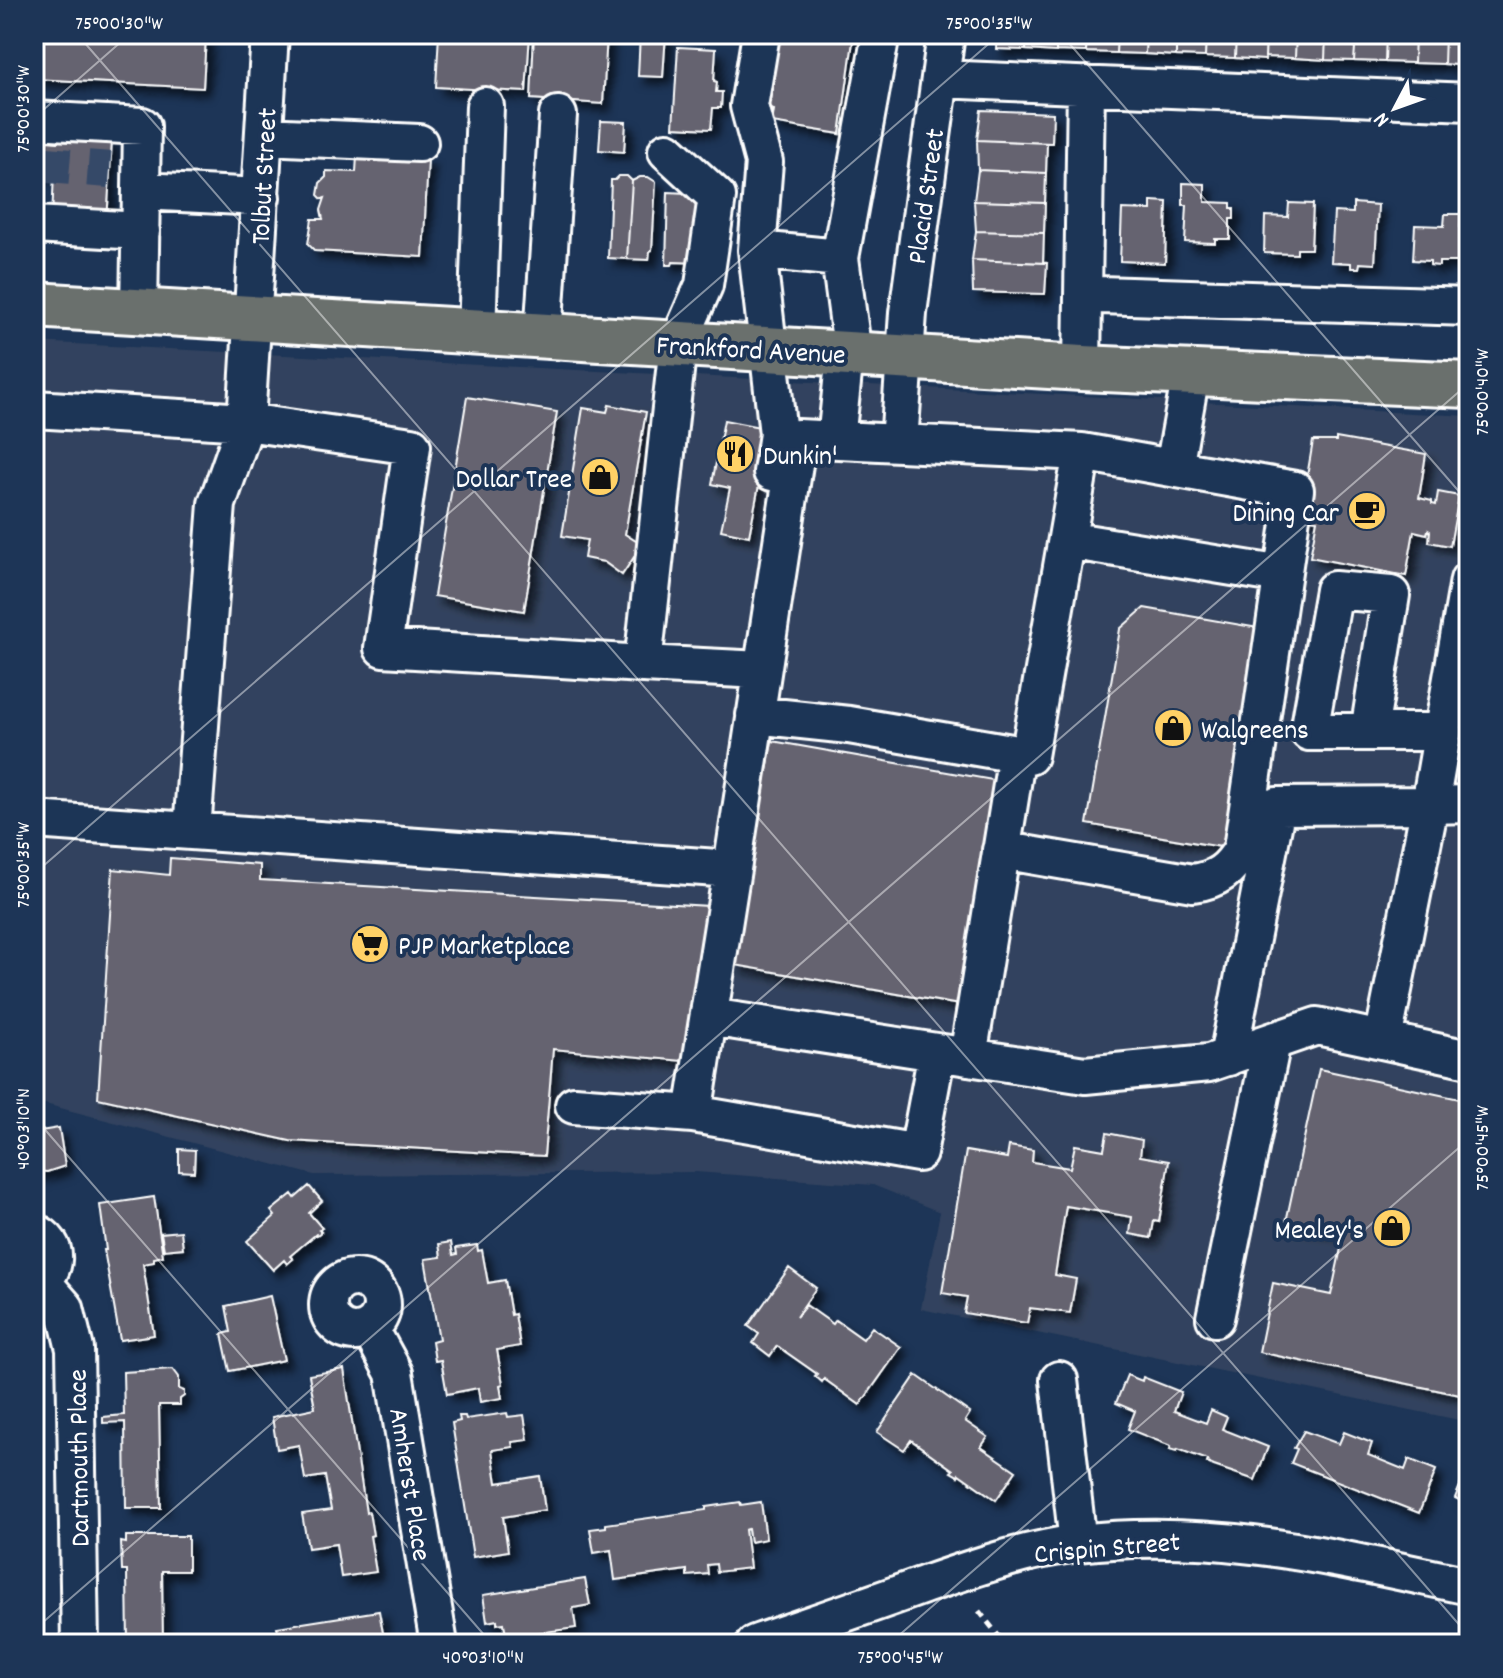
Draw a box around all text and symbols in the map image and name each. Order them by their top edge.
text: 75°00'30"W [75,11,163,39]
text: 75°00'35"W [946,11,1032,39]
text: 75°00'30"W [11,65,39,153]
north arrow [1355,68,1435,148]
text: N [1367,104,1398,133]
street label: Tolbut Street [243,107,291,246]
street label: Placid Street [900,126,958,267]
street label: Frankford Avenue [655,328,846,378]
text: 75°00'40"W [1470,348,1498,435]
restaurant icon: Dunkin' [714,433,756,475]
place label: Dunkin' [763,439,838,479]
shop icon: Dollar Tree [579,456,621,498]
place label: Dollar Tree [456,462,572,502]
cafe icon: Dining Car [1346,490,1388,532]
place label: Dining Car [1232,496,1340,536]
shop icon: Walgreens [1152,707,1194,749]
place label: Walgreens [1201,713,1309,753]
text: 75°00'35"W [11,822,39,908]
supermarket icon: PJP Marketplace [349,923,391,965]
place label: PJP Marketplace [398,929,570,969]
text: 40°03'10"N [11,1088,39,1170]
text: 75°00'45"W [1470,1105,1498,1191]
shop icon: Mealey's [1371,1207,1413,1249]
place label: Mealey's [1275,1213,1364,1253]
street label: Dartmouth Place [60,1369,104,1547]
street label: Amherst Place [375,1405,439,1564]
street label: Crispin Street [1033,1525,1182,1577]
text: 40°03'10"N [442,1645,524,1673]
text: 75°00'45"W [857,1645,943,1673]

